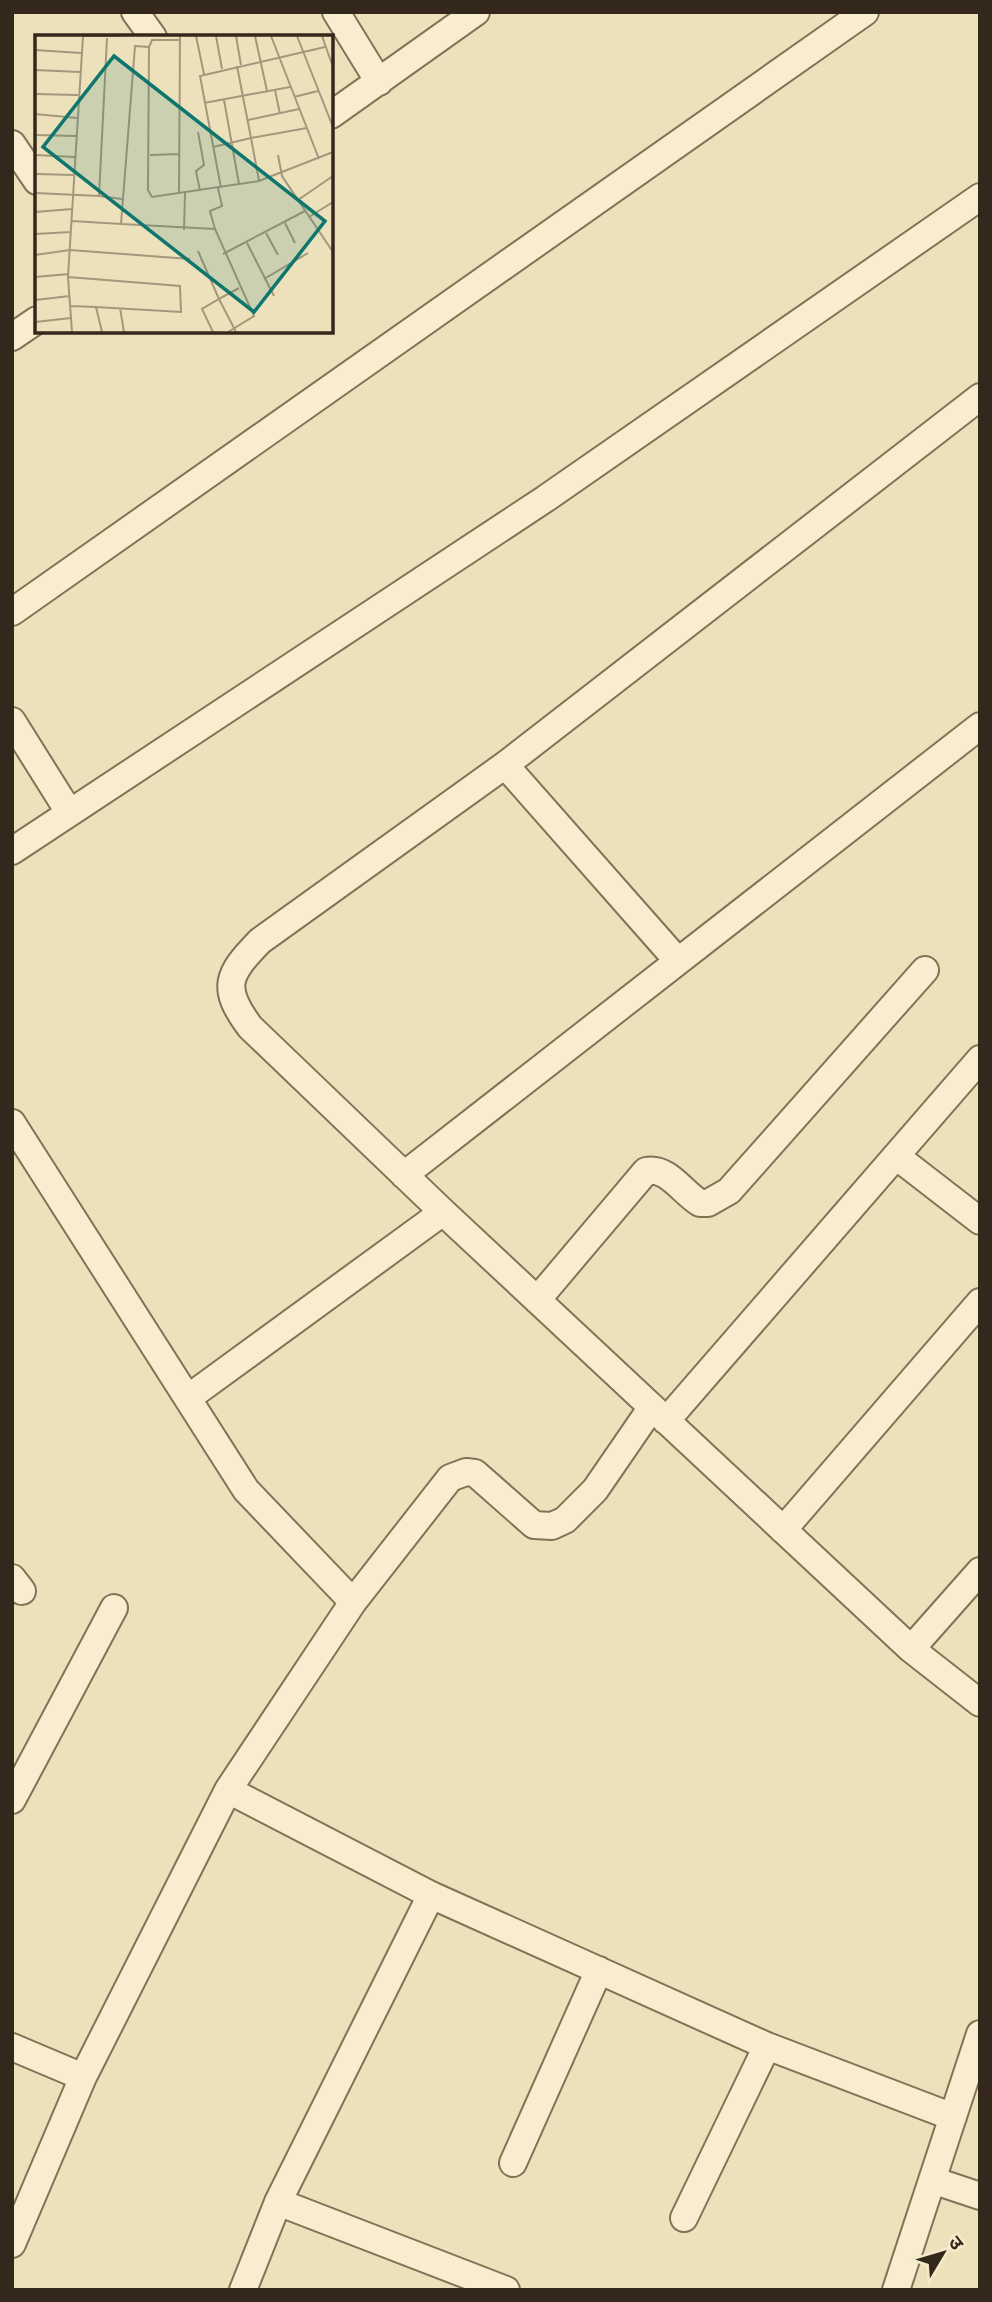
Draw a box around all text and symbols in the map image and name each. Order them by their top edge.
inset map [35,35,332,332]
north arrow [908,2218,978,2288]
text: उ [944,2231,969,2255]

